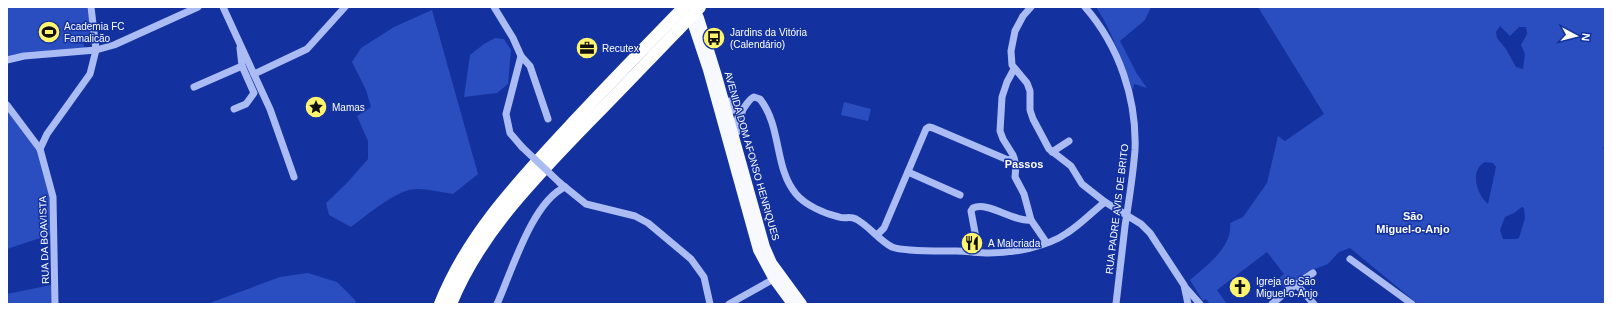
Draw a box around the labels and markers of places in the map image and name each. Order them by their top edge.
sports icon: Academia FC Famalicão [36,19,62,45]
place label: Academia FC Famalicão [64,21,125,44]
bus stop icon: Jardins da Vitória (Calendário) [701,25,727,51]
place label: Jardins da Vitória (Calendário) [730,27,808,50]
office icon: Recutex [574,35,600,61]
place label: Recutex [602,43,639,54]
place icon: Mamas [303,94,329,120]
place label: Mamas [332,102,365,113]
restaurant icon: A Malcriada [959,230,985,256]
place label: A Malcriada [988,238,1041,249]
church icon: Igreja de São Miguel-o-Anjo [1227,274,1253,300]
place label: Igreja de São Miguel-o-Anjo [1256,276,1318,299]

